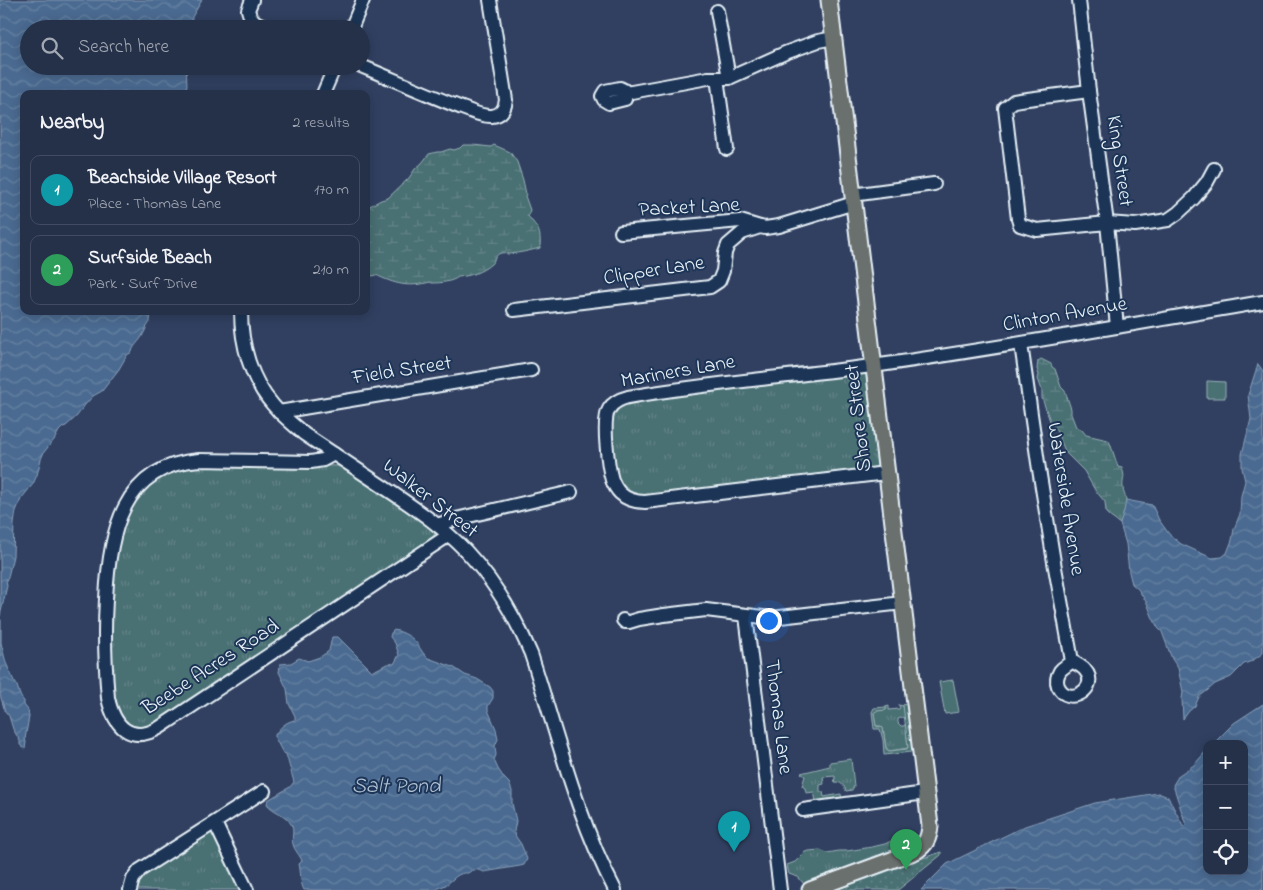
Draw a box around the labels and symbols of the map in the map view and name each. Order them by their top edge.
street label: King Street [1096,113,1140,209]
street label: Packet Lane [638,190,741,226]
street label: Clipper Lane [601,248,707,294]
street label: Clinton Avenue [1001,289,1130,341]
street label: Mariners Lane [619,347,738,397]
street label: Field Street [349,348,454,394]
street label: Shore Street [838,362,880,474]
street label: Waterside Avenue [1038,420,1092,578]
street label: Walker Street [376,452,484,546]
your location [756,608,782,634]
street label: Beebe Acres Road [136,612,286,724]
street label: Thomas Lane [756,658,800,777]
water label: Salt Pond [352,771,442,803]
pin: 1 [718,811,750,852]
pin: 2 [890,829,922,870]

